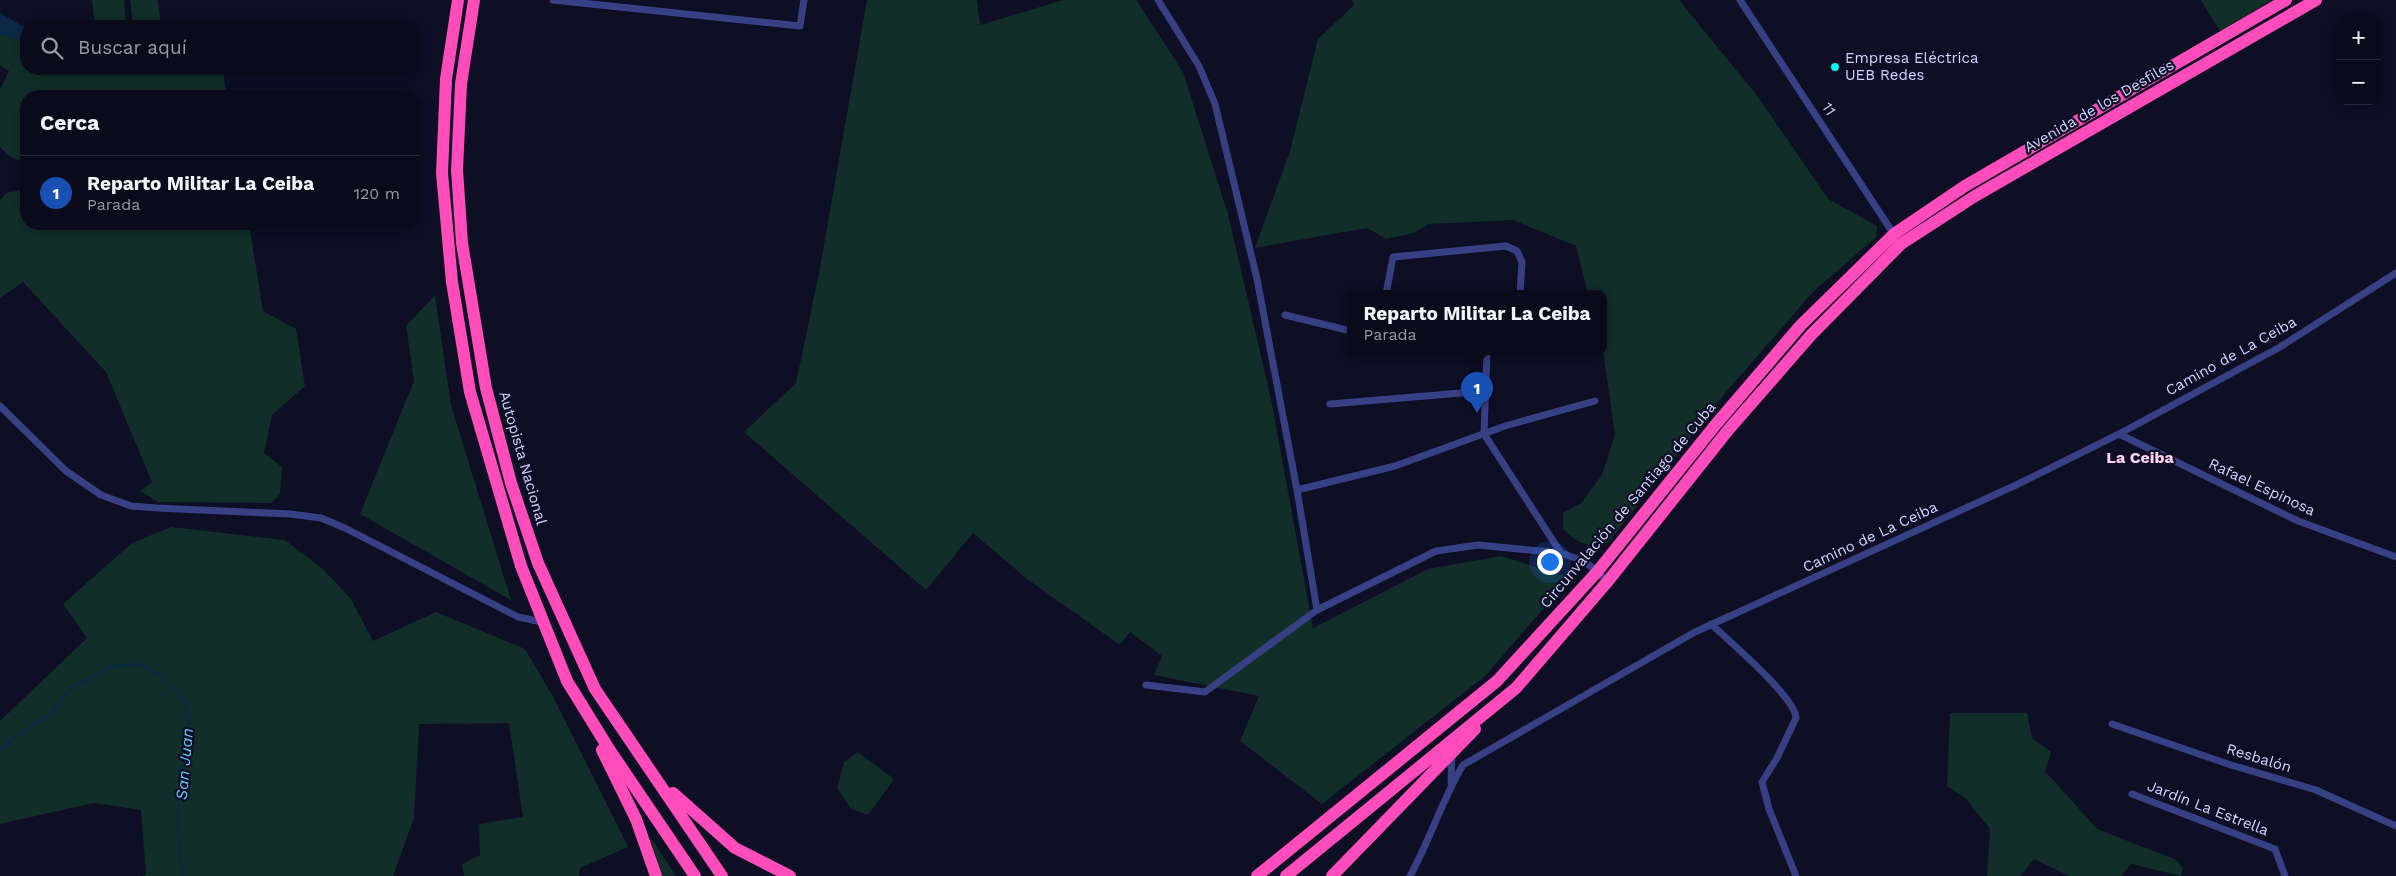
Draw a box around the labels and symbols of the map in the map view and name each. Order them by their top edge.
place label: Empresa Eléctrica UEB Redes [1845,49,1979,84]
street label: Avenida de los Desfiles [2021,56,2177,156]
marker: Empresa Eléctrica UEB Redes [1829,61,1841,73]
street label: 11 [1818,99,1840,119]
street label: Camino de La Ceiba [2162,312,2300,399]
pin: 1 [1461,372,1493,413]
street label: Autopista Nacional [495,389,551,527]
street label: Circunvalación de Santiago de Cuba [1536,398,1720,612]
district label: La Ceiba [2106,448,2174,467]
street label: Rafael Espinosa [2206,454,2319,520]
street label: Camino de La Ceiba [1800,498,1941,576]
your location [1537,549,1563,575]
water label: San Juan [172,727,197,801]
street label: Resbalón [2224,740,2294,776]
street label: Jardín La Estrella [2145,777,2272,840]

